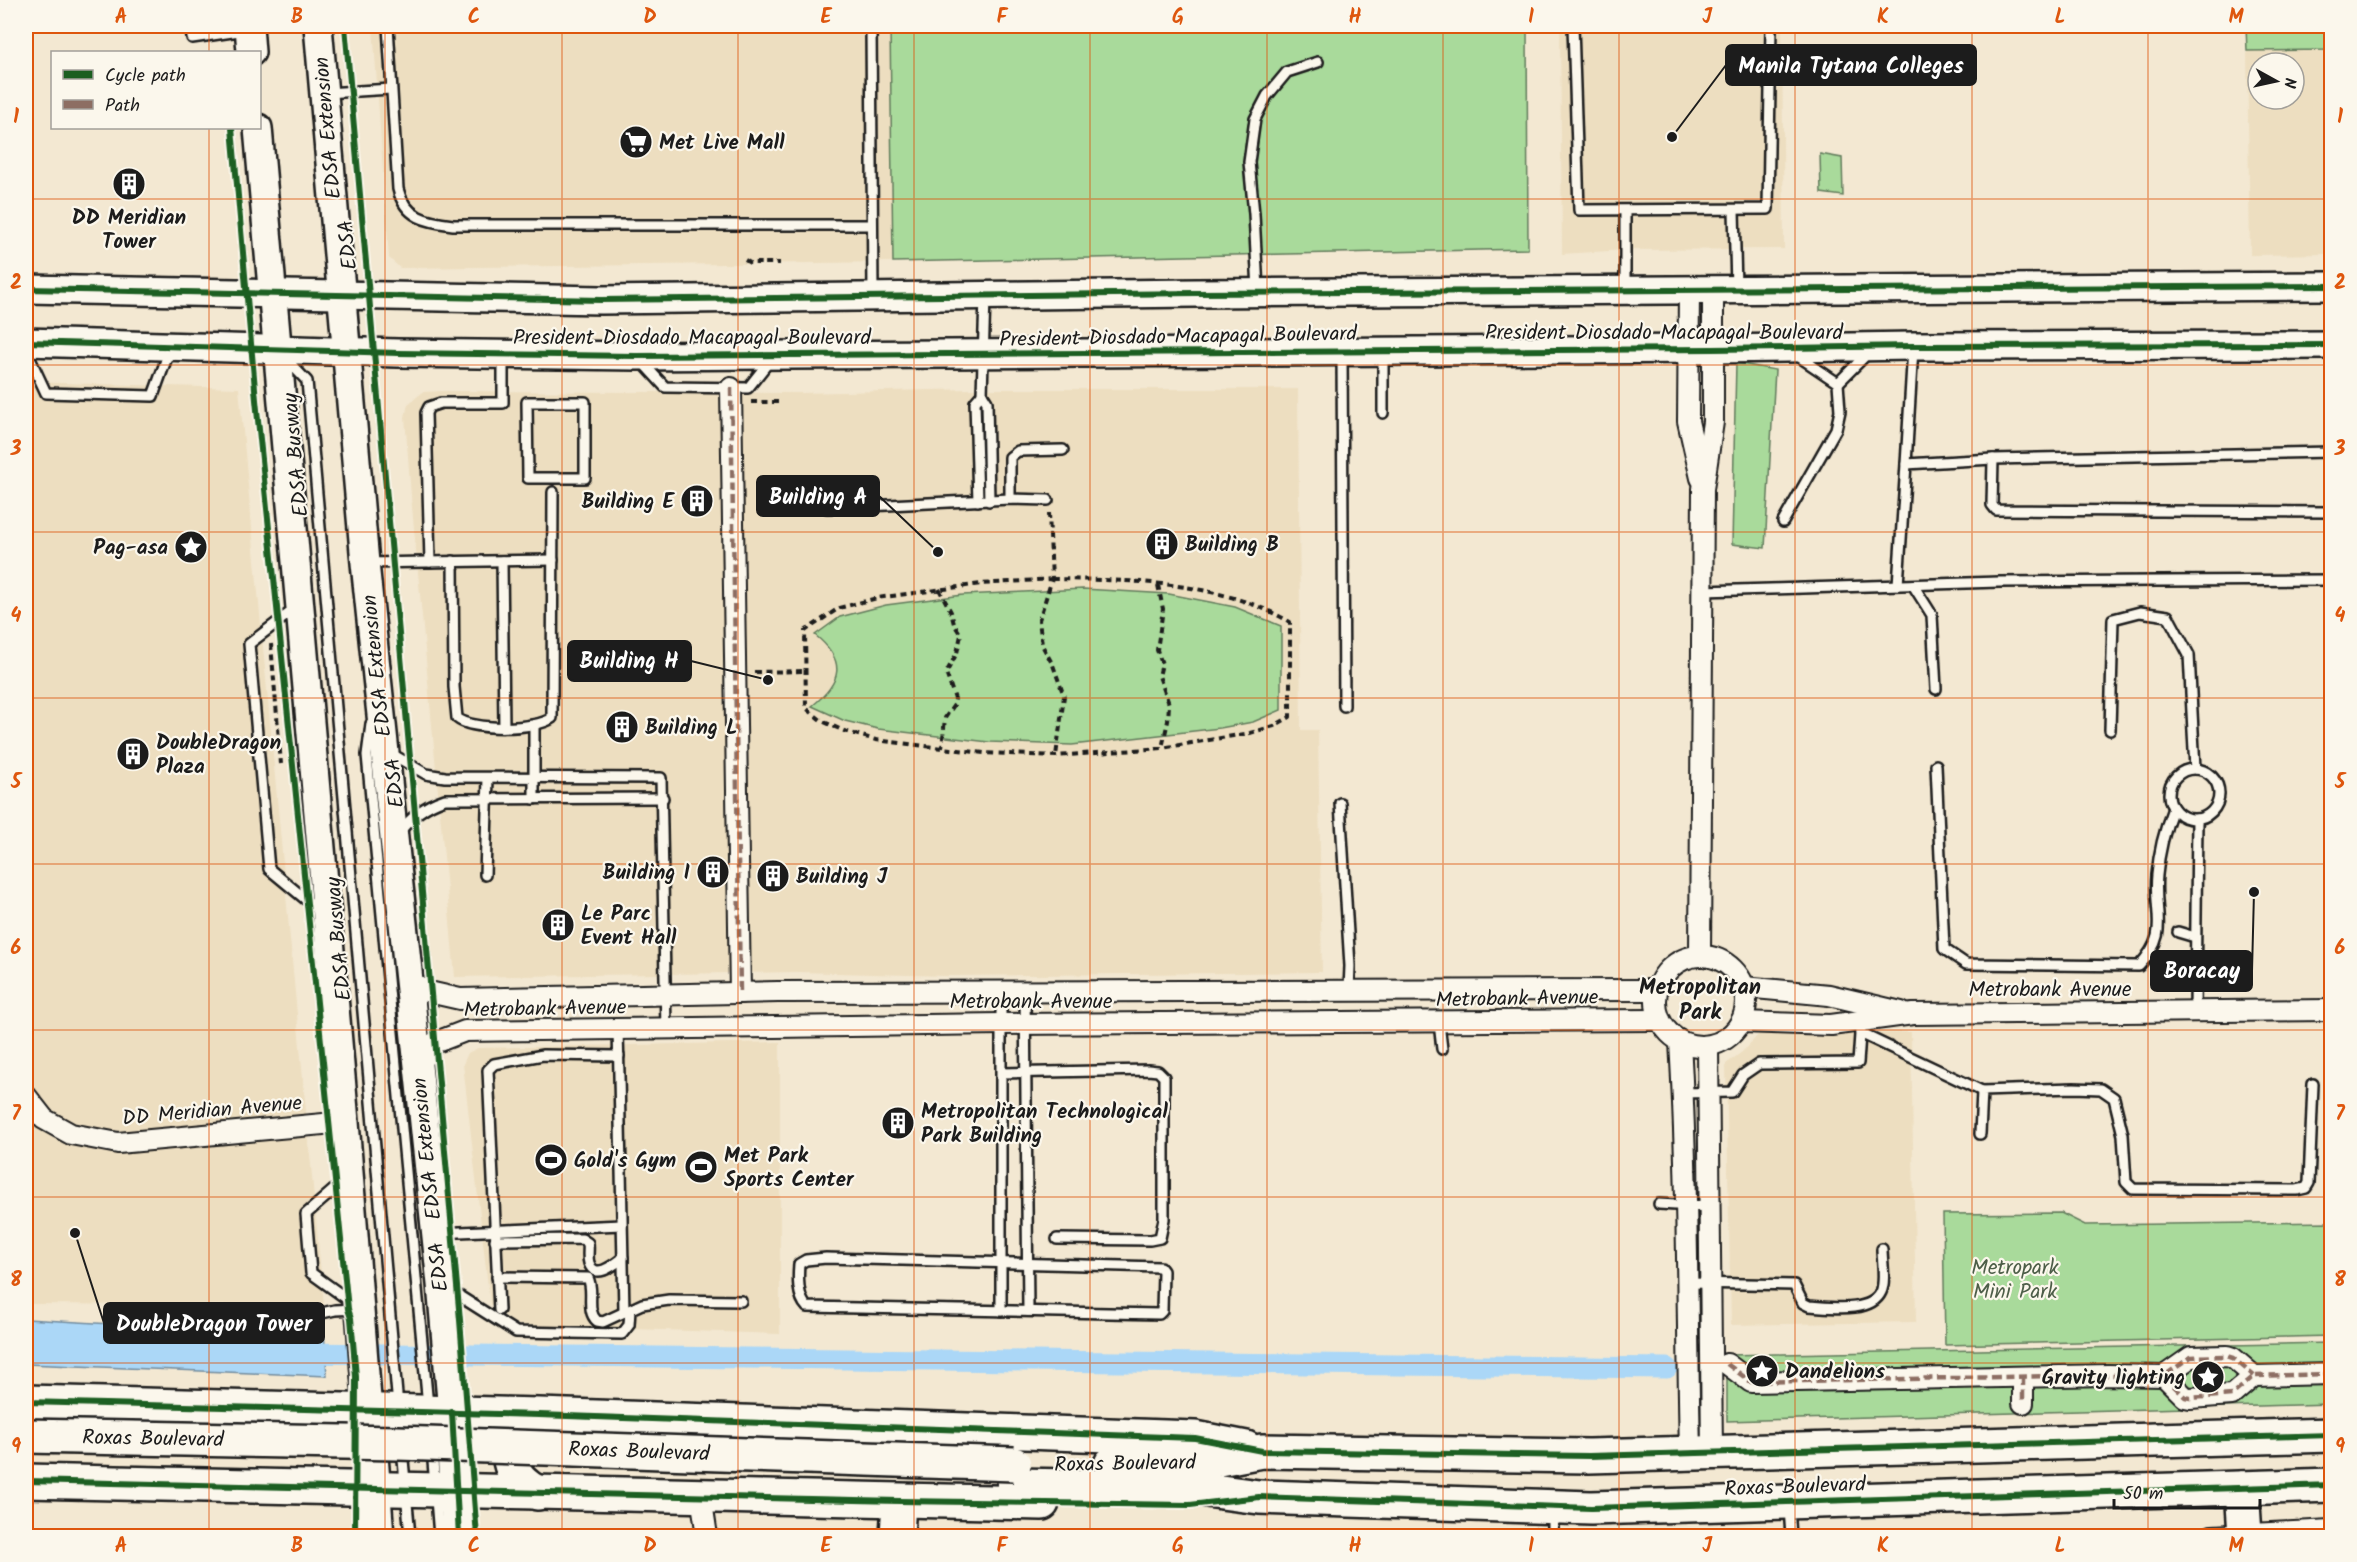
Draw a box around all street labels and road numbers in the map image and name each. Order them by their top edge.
street label: EDSA Extension [306,55,351,200]
street label: EDSA [330,219,367,271]
street label: President Diosdado Macapagal Boulevard [1485,317,1843,350]
street label: President Diosdado Macapagal Boulevard [999,318,1358,357]
street label: President Diosdado Macapagal Boulevard [513,322,871,355]
street label: EDSA Busway [275,391,318,518]
street label: EDSA Extension [354,593,401,739]
street label: EDSA [377,757,414,809]
street label: EDSA Busway [318,875,361,1002]
street label: Metrobank Avenue [1969,974,2132,1007]
street label: Metrobank Avenue [1435,982,1599,1017]
street label: Metrobank Avenue [950,986,1113,1019]
street label: Metrobank Avenue [463,992,627,1027]
street label: EDSA Extension [404,1076,451,1222]
street label: DD Meridian Avenue [121,1087,304,1136]
street label: EDSA [420,1240,459,1293]
street label: Roxas Boulevard [82,1422,225,1457]
street label: Roxas Boulevard [568,1434,711,1471]
street label: Roxas Boulevard [1054,1447,1197,1482]
street label: Roxas Boulevard [1724,1469,1867,1506]

